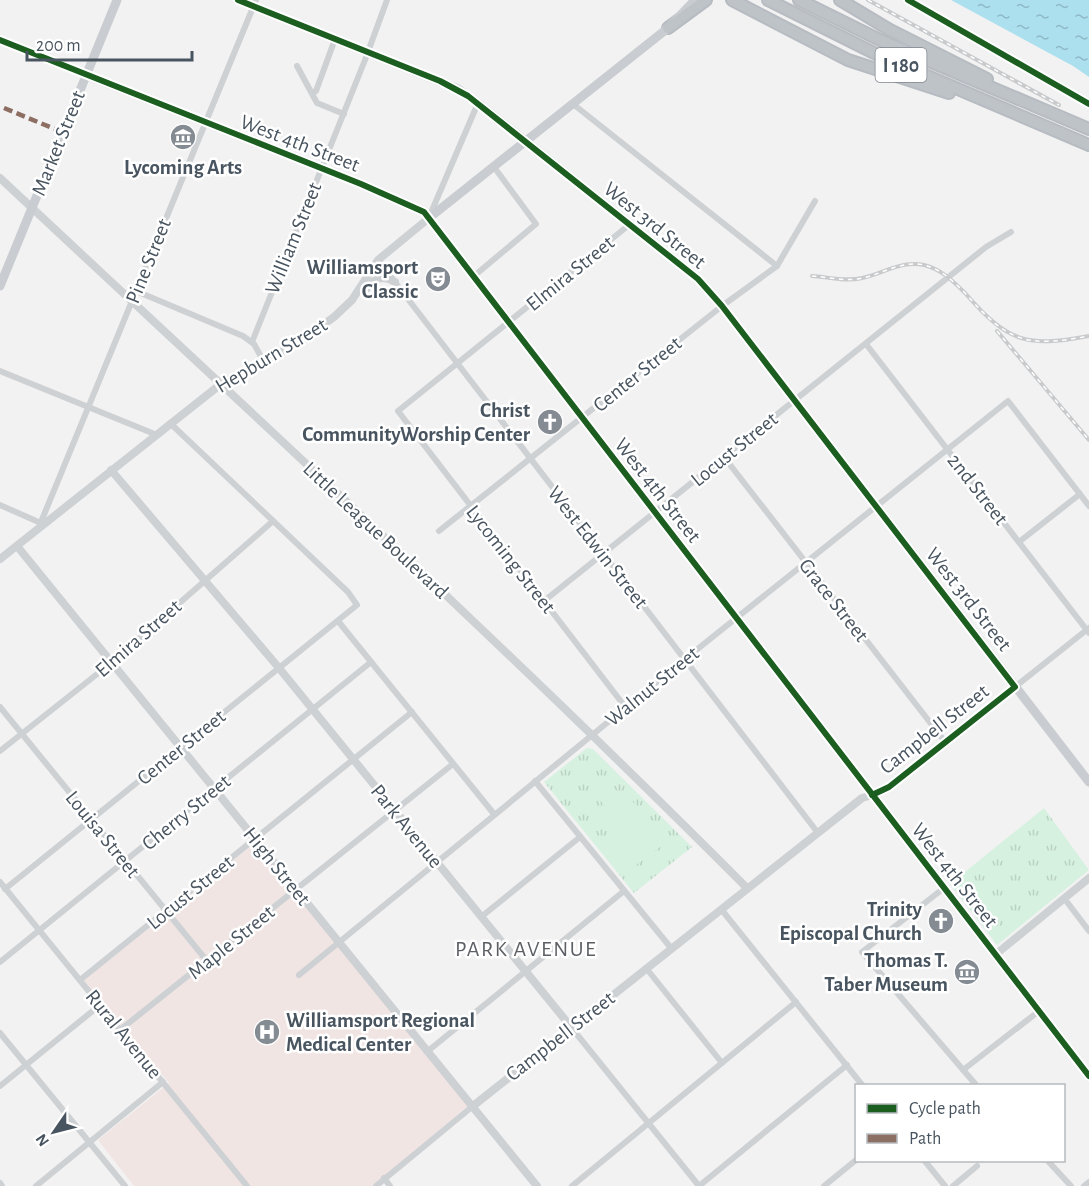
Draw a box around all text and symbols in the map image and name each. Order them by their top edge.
scale bar [27,24,192,62]
text: 200 m [36,37,81,55]
road number: I 180 [876,48,926,82]
street label: Market Street [28,87,89,199]
street label: West 4th Street [237,111,363,176]
museum icon: Lycoming Arts [168,122,198,152]
place label: Lycoming Arts [124,157,242,178]
street label: West 3rd Street [600,178,710,273]
street label: William Street [262,179,326,297]
street label: Pine Street [122,216,175,307]
street label: Elmira Street [522,232,618,315]
place label: Williamsport Classic [306,257,418,302]
theatre icon: Williamsport Classic [423,264,453,294]
street label: Hepburn Street [212,314,331,397]
street label: Center Street [589,332,686,416]
place label: Christ CommunityWorship Center [302,400,531,445]
church icon: Christ CommunityWorship Center [535,407,565,437]
street label: Locust Street [687,408,782,491]
street label: West 4th Street [611,434,705,547]
street label: 2nd Street [943,450,1012,529]
street label: Little League Boulevard [299,458,452,603]
street label: West Edwin Street [544,482,652,613]
street label: Lycoming Street [462,501,559,618]
street label: West 3rd Street [922,544,1015,655]
street label: Grace Street [795,555,873,646]
street label: Elmira Street [91,595,186,681]
street label: Walnut Street [602,642,703,730]
street label: Campbell Street [876,680,993,778]
street label: Center Street [133,705,230,789]
street label: Cherry Street [138,770,235,854]
street label: Park Avenue [367,780,447,872]
street label: Louisa Street [61,787,144,882]
street label: West 4th Street [908,819,1002,932]
street label: High Street [239,823,314,909]
street label: Locust Street [143,851,238,934]
place label: Trinity Episcopal Church [779,899,923,944]
street label: Maple Street [184,901,279,983]
church icon: Trinity Episcopal Church [926,906,956,936]
district label: PARK AVENUE [455,938,597,960]
place label: Thomas T. Taber Museum [824,950,948,995]
museum icon: Thomas T. Taber Museum [952,957,982,987]
street label: Rural Avenue [82,986,166,1083]
street label: Campbell Street [502,987,619,1085]
place label: Williamsport Regional Medical Center [286,1010,475,1055]
hospital icon: Williamsport Regional Medical Center [252,1017,282,1047]
legend [855,1084,1065,1162]
text: Cycle path [909,1100,981,1118]
north arrow [24,1102,84,1162]
text: Path [909,1130,941,1148]
text: N [33,1131,52,1149]

